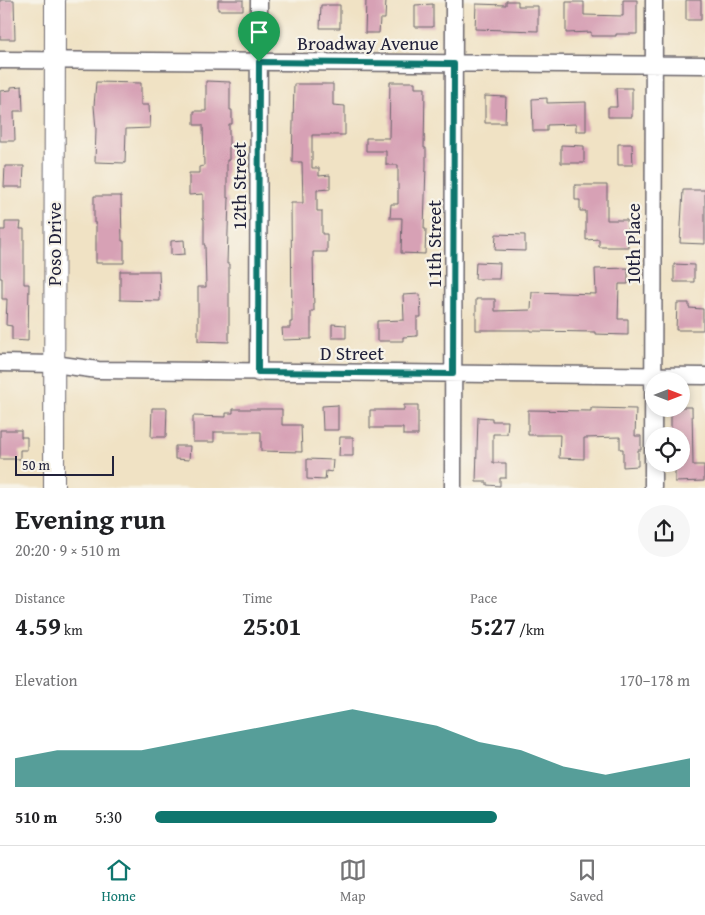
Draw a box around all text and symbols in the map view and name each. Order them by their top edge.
pin [238,11,280,62]
icon: arrive [245,18,273,46]
street label: Broadway Avenue [297,29,439,57]
street label: 12th Street [225,142,253,230]
street label: 11th Street [420,200,448,288]
street label: Poso Drive [40,202,68,286]
street label: 10th Place [619,203,647,285]
street label: D Street [320,339,384,367]
north arrow [645,372,690,418]
map controls [645,372,690,472]
button: locate [645,427,690,472]
scale bar [15,452,114,476]
text: 50 m [22,455,50,475]
text: Evening run [15,498,166,539]
button: share [638,505,690,557]
text: 20:20 · 9 × 510 m [15,538,120,562]
text: Distance [15,588,65,608]
text: Time [243,588,272,608]
text: Pace [470,588,497,608]
text: 4.59 [15,608,61,644]
text: 25:01 [243,608,302,644]
text: 5:27 [470,608,516,644]
text: km [61,620,83,640]
text: /km [516,620,545,640]
text: Elevation [15,668,78,692]
text: 170–178 m [620,668,690,692]
text: 510 m [15,805,57,829]
text: 5:30 [95,805,122,829]
tab: Home [101,856,136,906]
tab: Map [339,856,367,906]
tab: Saved [570,856,604,906]

